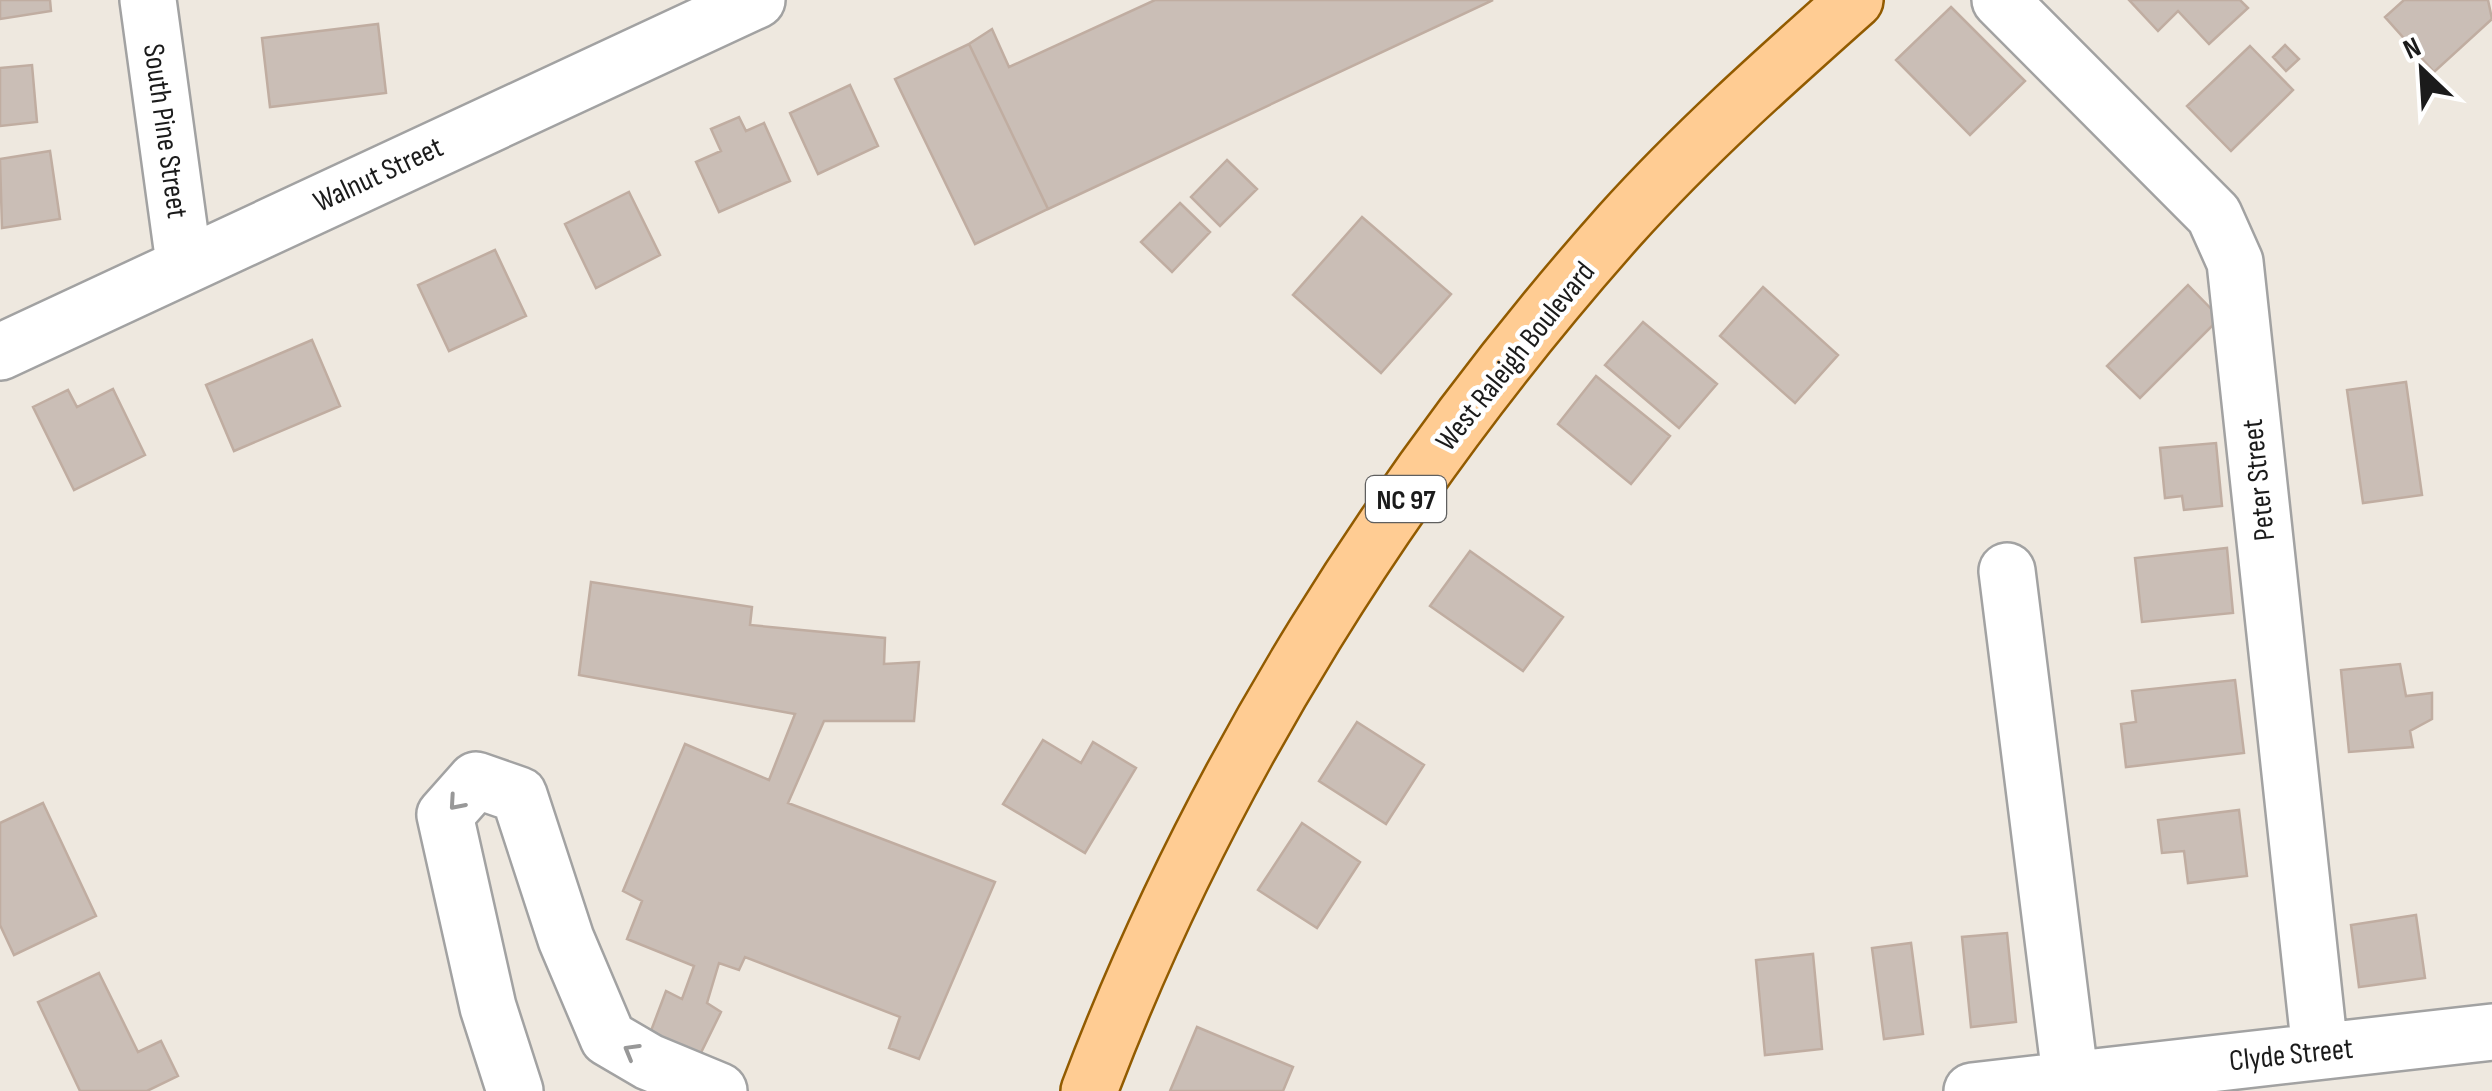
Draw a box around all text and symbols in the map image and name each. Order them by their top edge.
north arrow [2372,20,2472,120]
text: N [2398,31,2426,67]
street label: South Pine Street [135,42,195,221]
street label: Walnut Street [308,129,449,220]
street label: West Raleigh Boulevard [1429,255,1603,458]
street label: Peter Street [2235,417,2283,543]
road number: NC 97 [1366,476,1446,522]
one-way arrow [450,791,468,810]
street label: Clyde Street [2228,1031,2355,1079]
one-way arrow [623,1044,641,1063]

